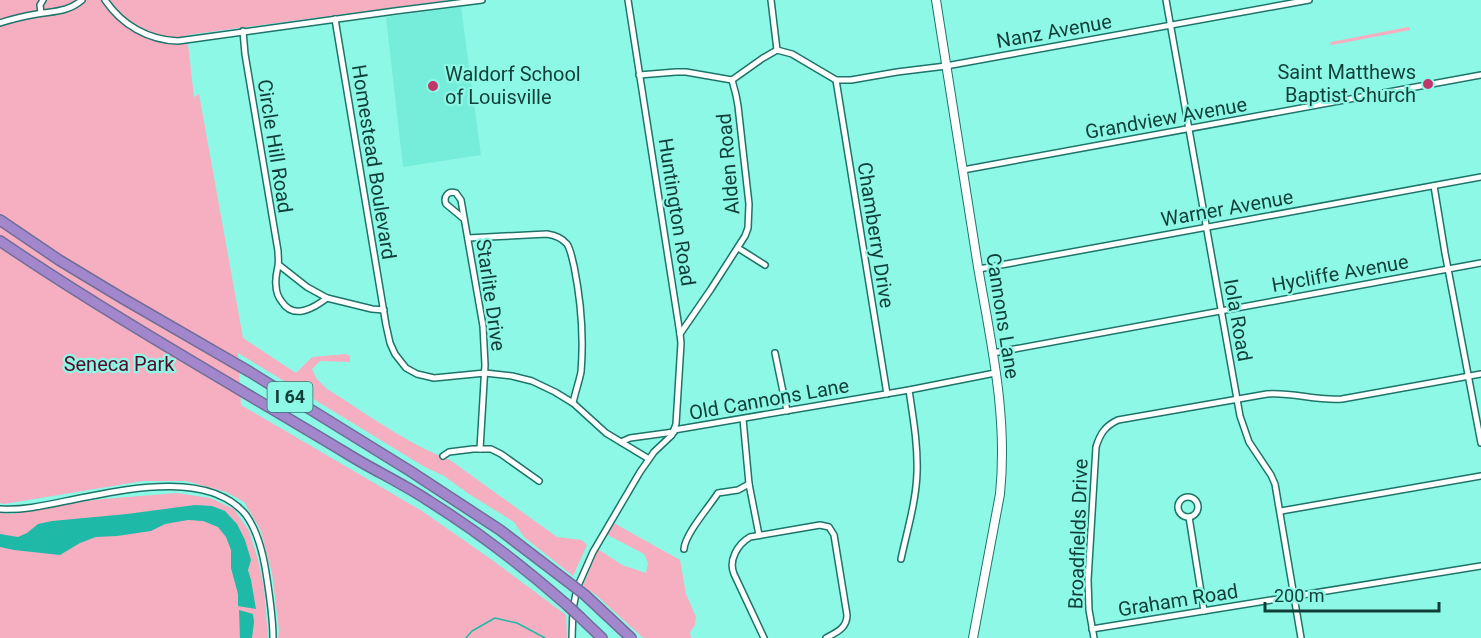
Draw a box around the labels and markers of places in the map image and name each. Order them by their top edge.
place label: Saint Matthews Baptist Church [1277,60,1416,107]
place label: Waldorf School of Louisville [445,62,581,109]
marker: Saint Matthews Baptist Church [1421,77,1435,91]
marker: Waldorf School of Louisville [426,79,440,93]

